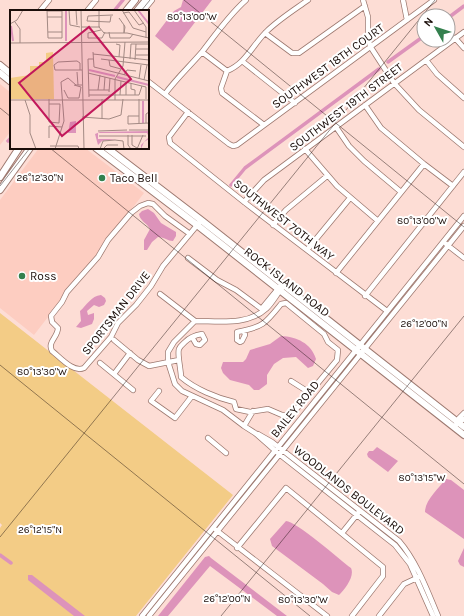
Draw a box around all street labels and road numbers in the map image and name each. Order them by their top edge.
street label: SOUTHWEST 18TH COURT [269,21,387,111]
street label: SOUTHWEST 19TH STREET [287,60,405,154]
street label: SOUTHWEST 70TH WAY [231,176,337,264]
street label: ROCK ISLAND ROAD [241,244,333,320]
street label: SPORTSMAN DRIVE [79,268,153,358]
street label: BAILEY ROAD [268,378,322,440]
street label: WOODLANDS BOULEVARD [291,442,407,538]

